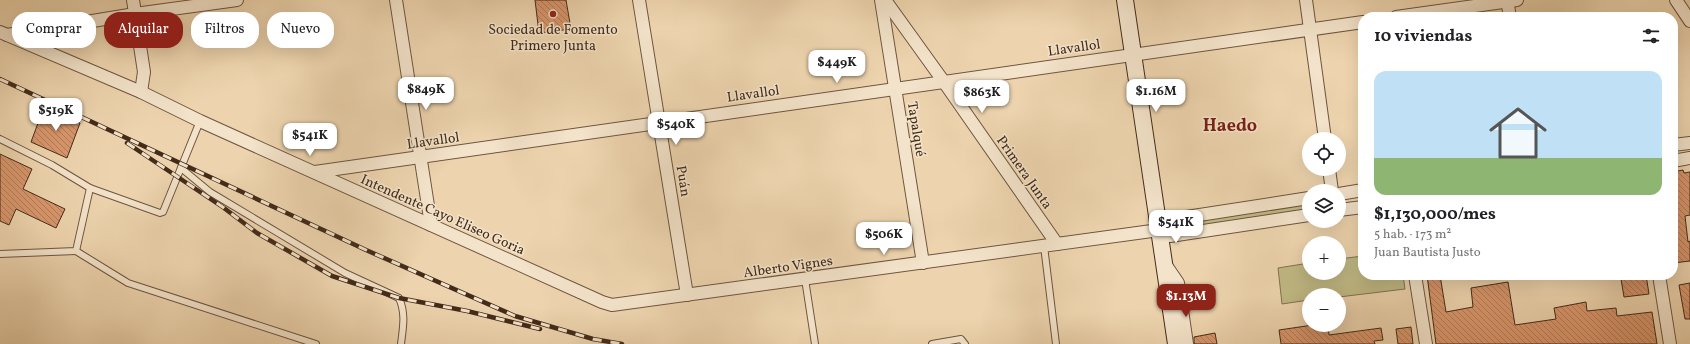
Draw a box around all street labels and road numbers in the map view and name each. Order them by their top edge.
street label: Llavallol [1047,35,1102,62]
street label: Llavallol [726,81,781,108]
street label: Tapalqué [902,100,929,159]
street label: Llavallol [406,128,461,155]
street label: Primera Junta [991,132,1056,213]
street label: Puán [671,164,694,198]
street label: Intendente Cayo Eliseo Goria [357,170,528,260]
street label: Alberto Vignes [742,252,834,283]

